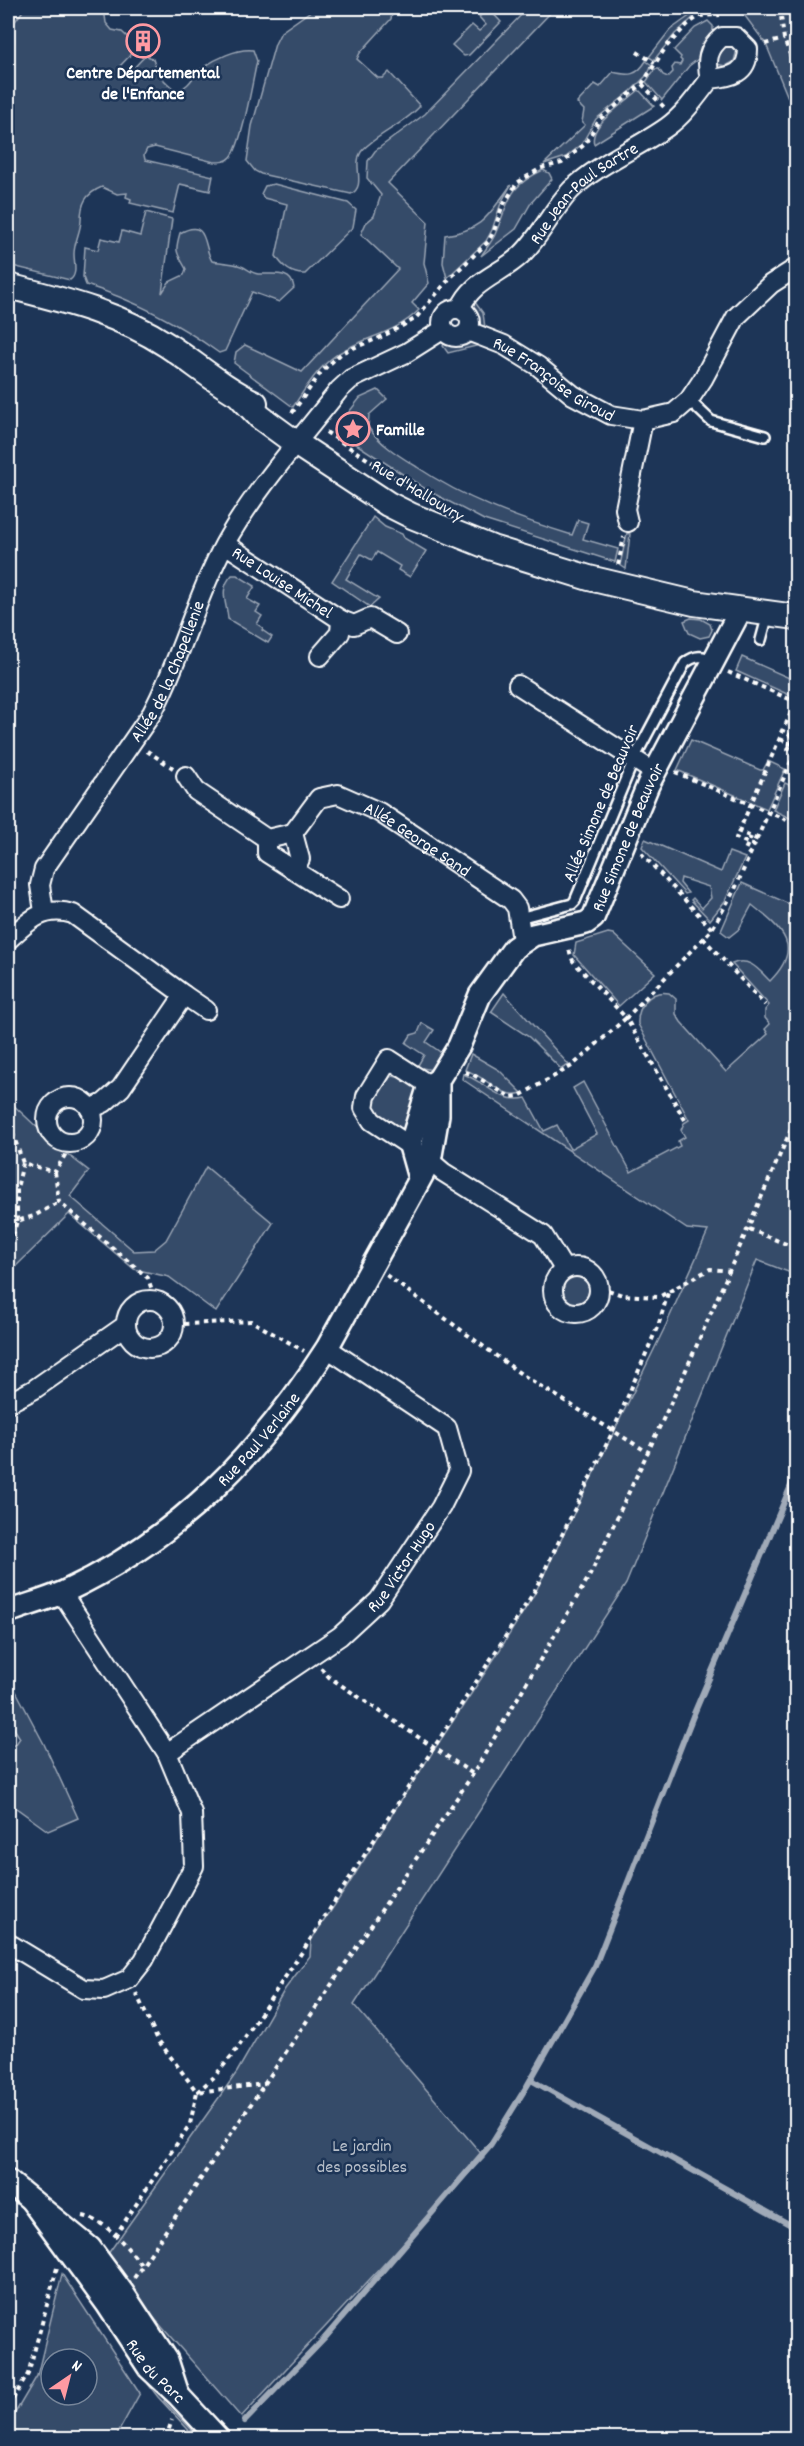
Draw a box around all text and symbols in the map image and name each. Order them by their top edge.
building icon: Centre Départemental de l'Enfance [125,23,161,59]
place label: Centre Départemental de l'Enfance [66,62,220,108]
street label: Rue Jean-Paul Sartre [525,137,644,251]
street label: Rue Françoise Giroud [489,332,618,430]
place icon: Famille [335,411,371,447]
place label: Famille [376,419,425,444]
street label: Rue d'Hallouvry [366,455,468,530]
street label: Rue Louise Michel [226,542,337,627]
street label: Allée de la Chapellenie [125,597,213,748]
street label: Allée Simone de Beauvoir [558,721,647,887]
street label: Rue Simone de Beauvoir [587,759,672,916]
street label: Allée George Sand [359,797,475,885]
street label: Rue Paul Verlaine [213,1388,308,1494]
street label: Rue Victor Hugo [363,1517,443,1620]
park label: Le jardin des possibles [317,2135,407,2181]
street label: Rue du Parc [118,2335,190,2410]
north arrow [39,2347,99,2407]
text: N [66,2355,86,2379]

